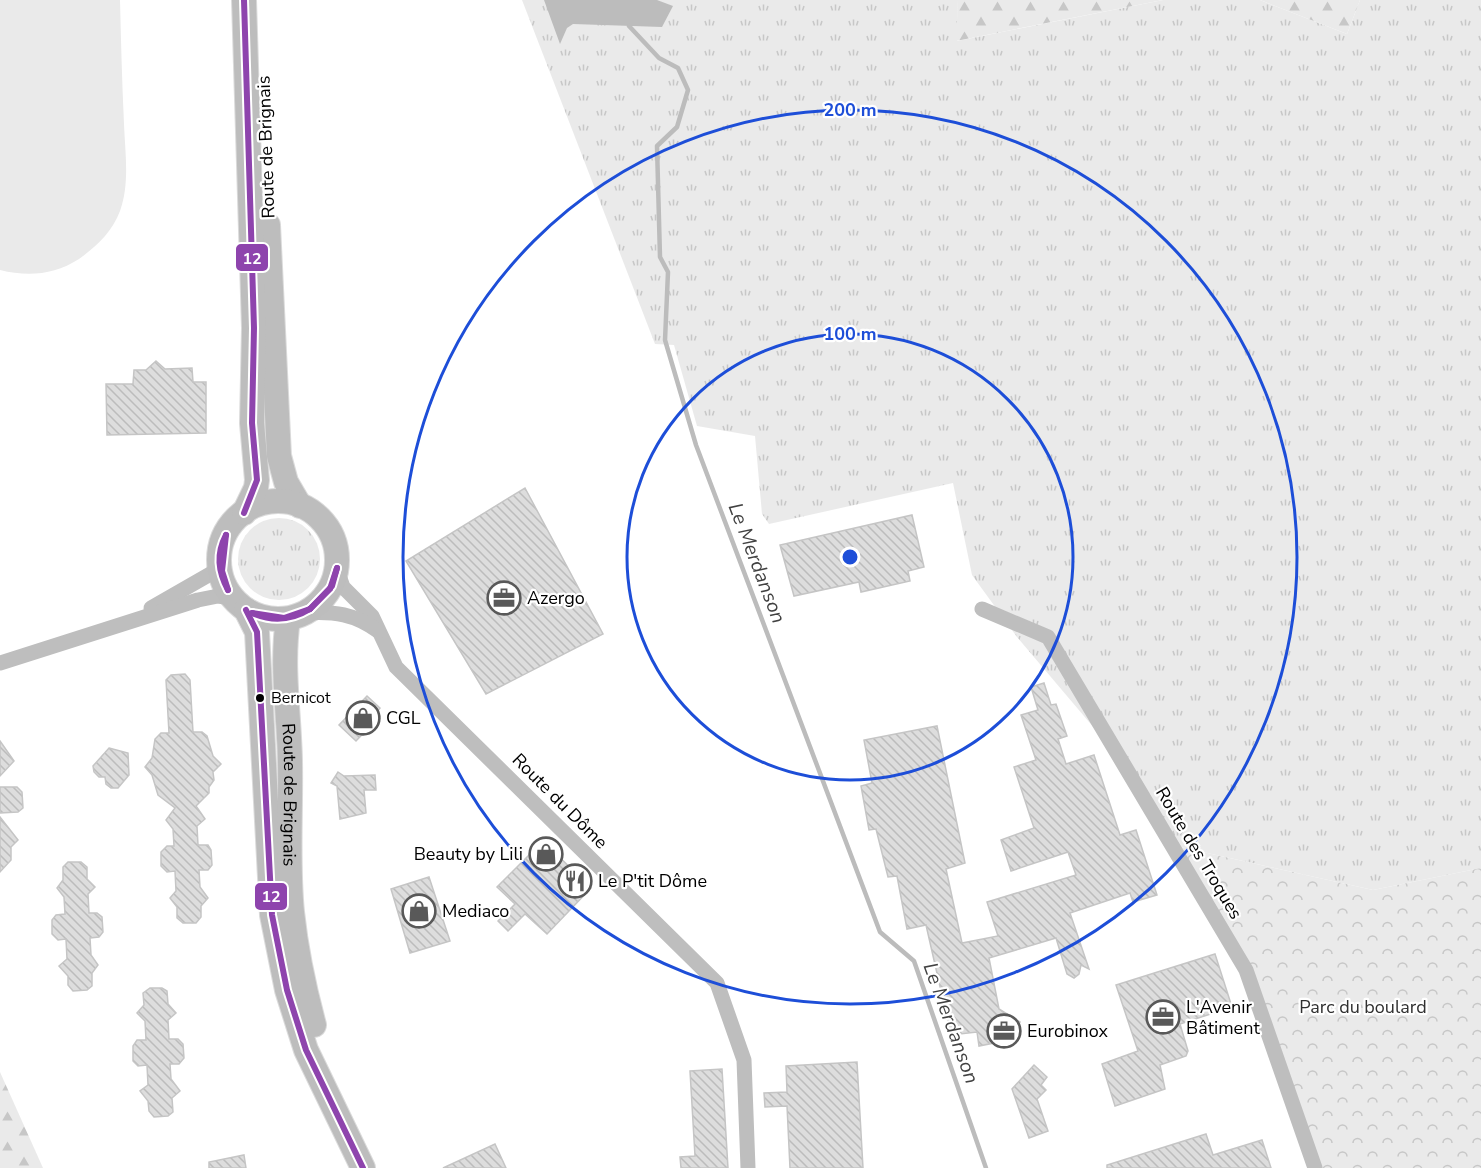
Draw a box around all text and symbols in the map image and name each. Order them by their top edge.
street label: Route de Brignais [252,75,280,219]
text: 200 m [823,98,877,122]
line badge: 12 [235,243,269,272]
text: 12 [242,248,262,270]
text: 100 m [823,322,877,346]
water label: Le Merdanson [722,499,792,627]
centre of rings [840,547,860,567]
office icon: Azergo [486,580,522,616]
place label: Azergo [527,586,585,610]
place label: Bernicot [271,687,331,709]
marker: Bernicot [254,692,266,704]
shop icon: CGL [345,700,381,736]
place label: CGL [386,706,421,730]
street label: Route de Brignais [276,722,302,866]
street label: Route du Dôme [507,748,613,854]
street label: Route des Troques [1150,782,1248,924]
shop icon: Beauty by Lili [528,836,564,872]
place label: Beauty by Lili [414,842,523,866]
restaurant icon: Le P'tit Dôme [557,863,593,899]
place label: Le P'tit Dôme [598,869,707,893]
line badge: 12 [254,882,288,911]
text: 12 [261,886,281,908]
shop icon: Mediaco [401,893,437,929]
place label: Mediaco [442,899,509,923]
water label: Le Merdanson [917,959,985,1087]
place label: L'Avenir Bâtiment [1186,995,1260,1040]
park label: Parc du boulard [1299,995,1427,1019]
office icon: L'Avenir Bâtiment [1145,999,1181,1035]
office icon: Eurobinox [986,1013,1022,1049]
place label: Eurobinox [1027,1019,1109,1043]

